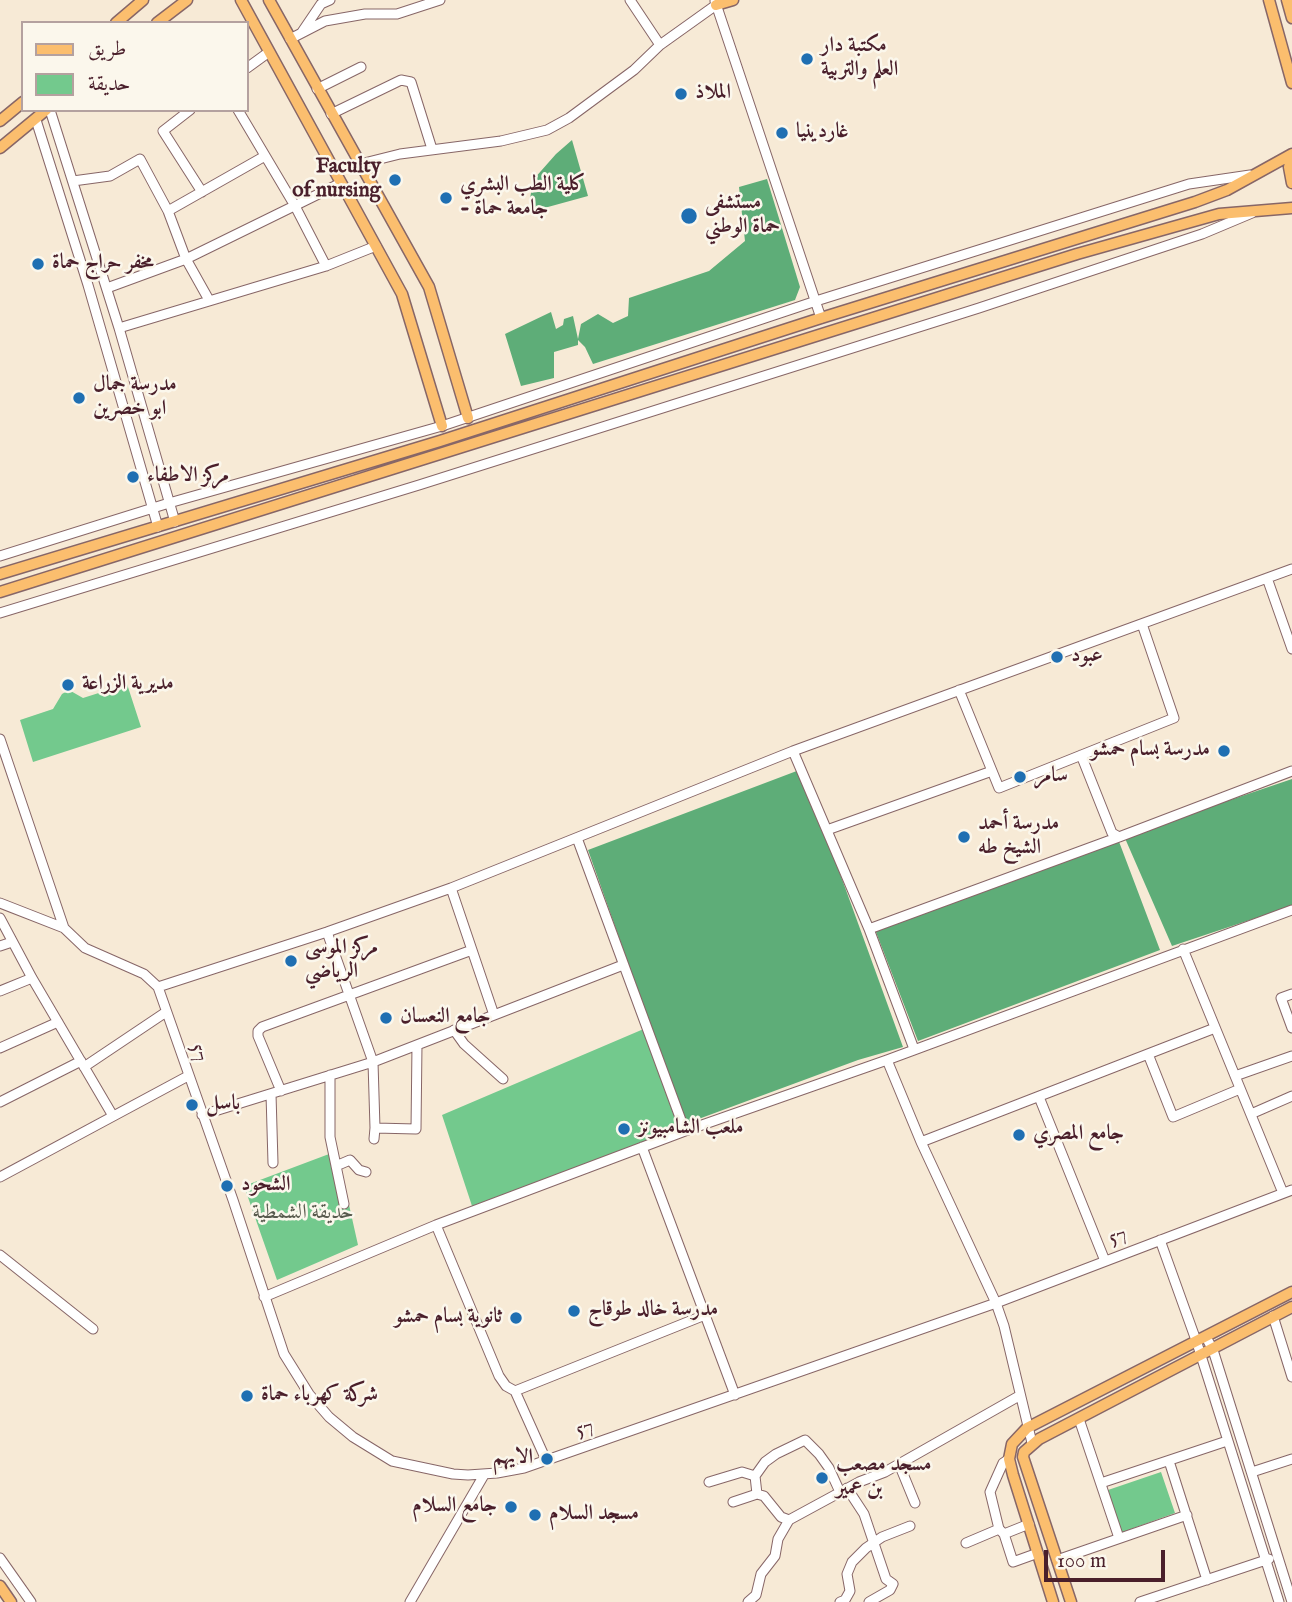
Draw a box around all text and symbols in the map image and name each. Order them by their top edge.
legend [21,21,248,112]
place label: مكتبة دار العلم والتربية [821,34,898,84]
text: طريق [88,36,126,63]
marker: مكتبة دار العلم والتربية [799,51,815,67]
text: حديقة [88,71,131,98]
place label: الملاذ [695,81,731,107]
marker: الملاذ [673,86,689,102]
place label: غاردينيا [796,120,848,146]
marker: غاردينيا [774,125,790,141]
place label: Faculty of nursing [292,155,381,205]
marker: Faculty of nursing [387,172,403,188]
place label: كلية الطب البشري - جامعة حماة [460,173,586,223]
marker: كلية الطب البشري - جامعة حماة [438,190,454,206]
place label: مستشفى حماة الوطني [705,191,780,241]
marker: مستشفى حماة الوطني [679,206,699,226]
place label: مخفر حراج حماة [52,251,154,277]
marker: مخفر حراج حماة [30,256,46,272]
place label: مدرسة جمال ابو خصرين [93,373,177,423]
marker: مدرسة جمال ابو خصرين [71,390,87,406]
place label: مركز الاطفاء [147,464,229,490]
marker: مركز الاطفاء [125,469,141,485]
place label: عبود [1071,644,1103,670]
marker: عبود [1049,649,1065,665]
place label: مديرية الزراعة [82,672,174,698]
marker: مديرية الزراعة [60,677,76,693]
place label: مدرسة بسام حمشو [1091,738,1210,764]
marker: مدرسة بسام حمشو [1216,743,1232,759]
place label: سامر [1034,764,1068,790]
marker: سامر [1012,769,1028,785]
place label: مدرسة أحمد الشيخ طه [978,812,1059,862]
marker: مدرسة أحمد الشيخ طه [956,829,972,845]
place label: مركز الموسى الرياضي [305,936,378,986]
marker: مركز الموسى الرياضي [283,953,299,969]
place label: جامع النعسان [400,1005,490,1031]
marker: جامع النعسان [378,1010,394,1026]
street label: 57 [183,1041,213,1065]
place label: باسل [206,1092,240,1118]
marker: باسل [184,1097,200,1113]
place label: ملعب الشامبيونز [638,1116,743,1142]
marker: ملعب الشامبيونز [616,1121,632,1137]
place label: جامع المصري [1033,1122,1124,1148]
marker: جامع المصري [1011,1127,1027,1143]
place label: الشحود [241,1173,291,1199]
marker: الشحود [219,1178,235,1194]
park label: حديقة الشمطية [252,1201,354,1227]
street label: 57 [1105,1222,1131,1252]
place label: مدرسة خالد طوقاج [588,1298,718,1324]
marker: مدرسة خالد طوقاج [566,1303,582,1319]
place label: ثانوية بسام حمشو [395,1305,502,1331]
marker: ثانوية بسام حمشو [508,1310,524,1326]
place label: شركة كهرباء حماة [261,1383,378,1409]
marker: شركة كهرباء حماة [239,1388,255,1404]
street label: 57 [573,1414,597,1444]
place label: الايهم [493,1446,533,1472]
marker: الايهم [539,1451,555,1467]
place label: مسجد مصعب بن عمير [836,1453,931,1503]
marker: مسجد مصعب بن عمير [814,1470,830,1486]
place label: جامع السلام [412,1494,497,1520]
marker: جامع السلام [503,1499,519,1515]
place label: مسجد السلام [549,1502,639,1528]
marker: مسجد السلام [527,1507,543,1523]
scale bar [1047,1536,1168,1580]
text: 100 m [1057,1548,1106,1575]

